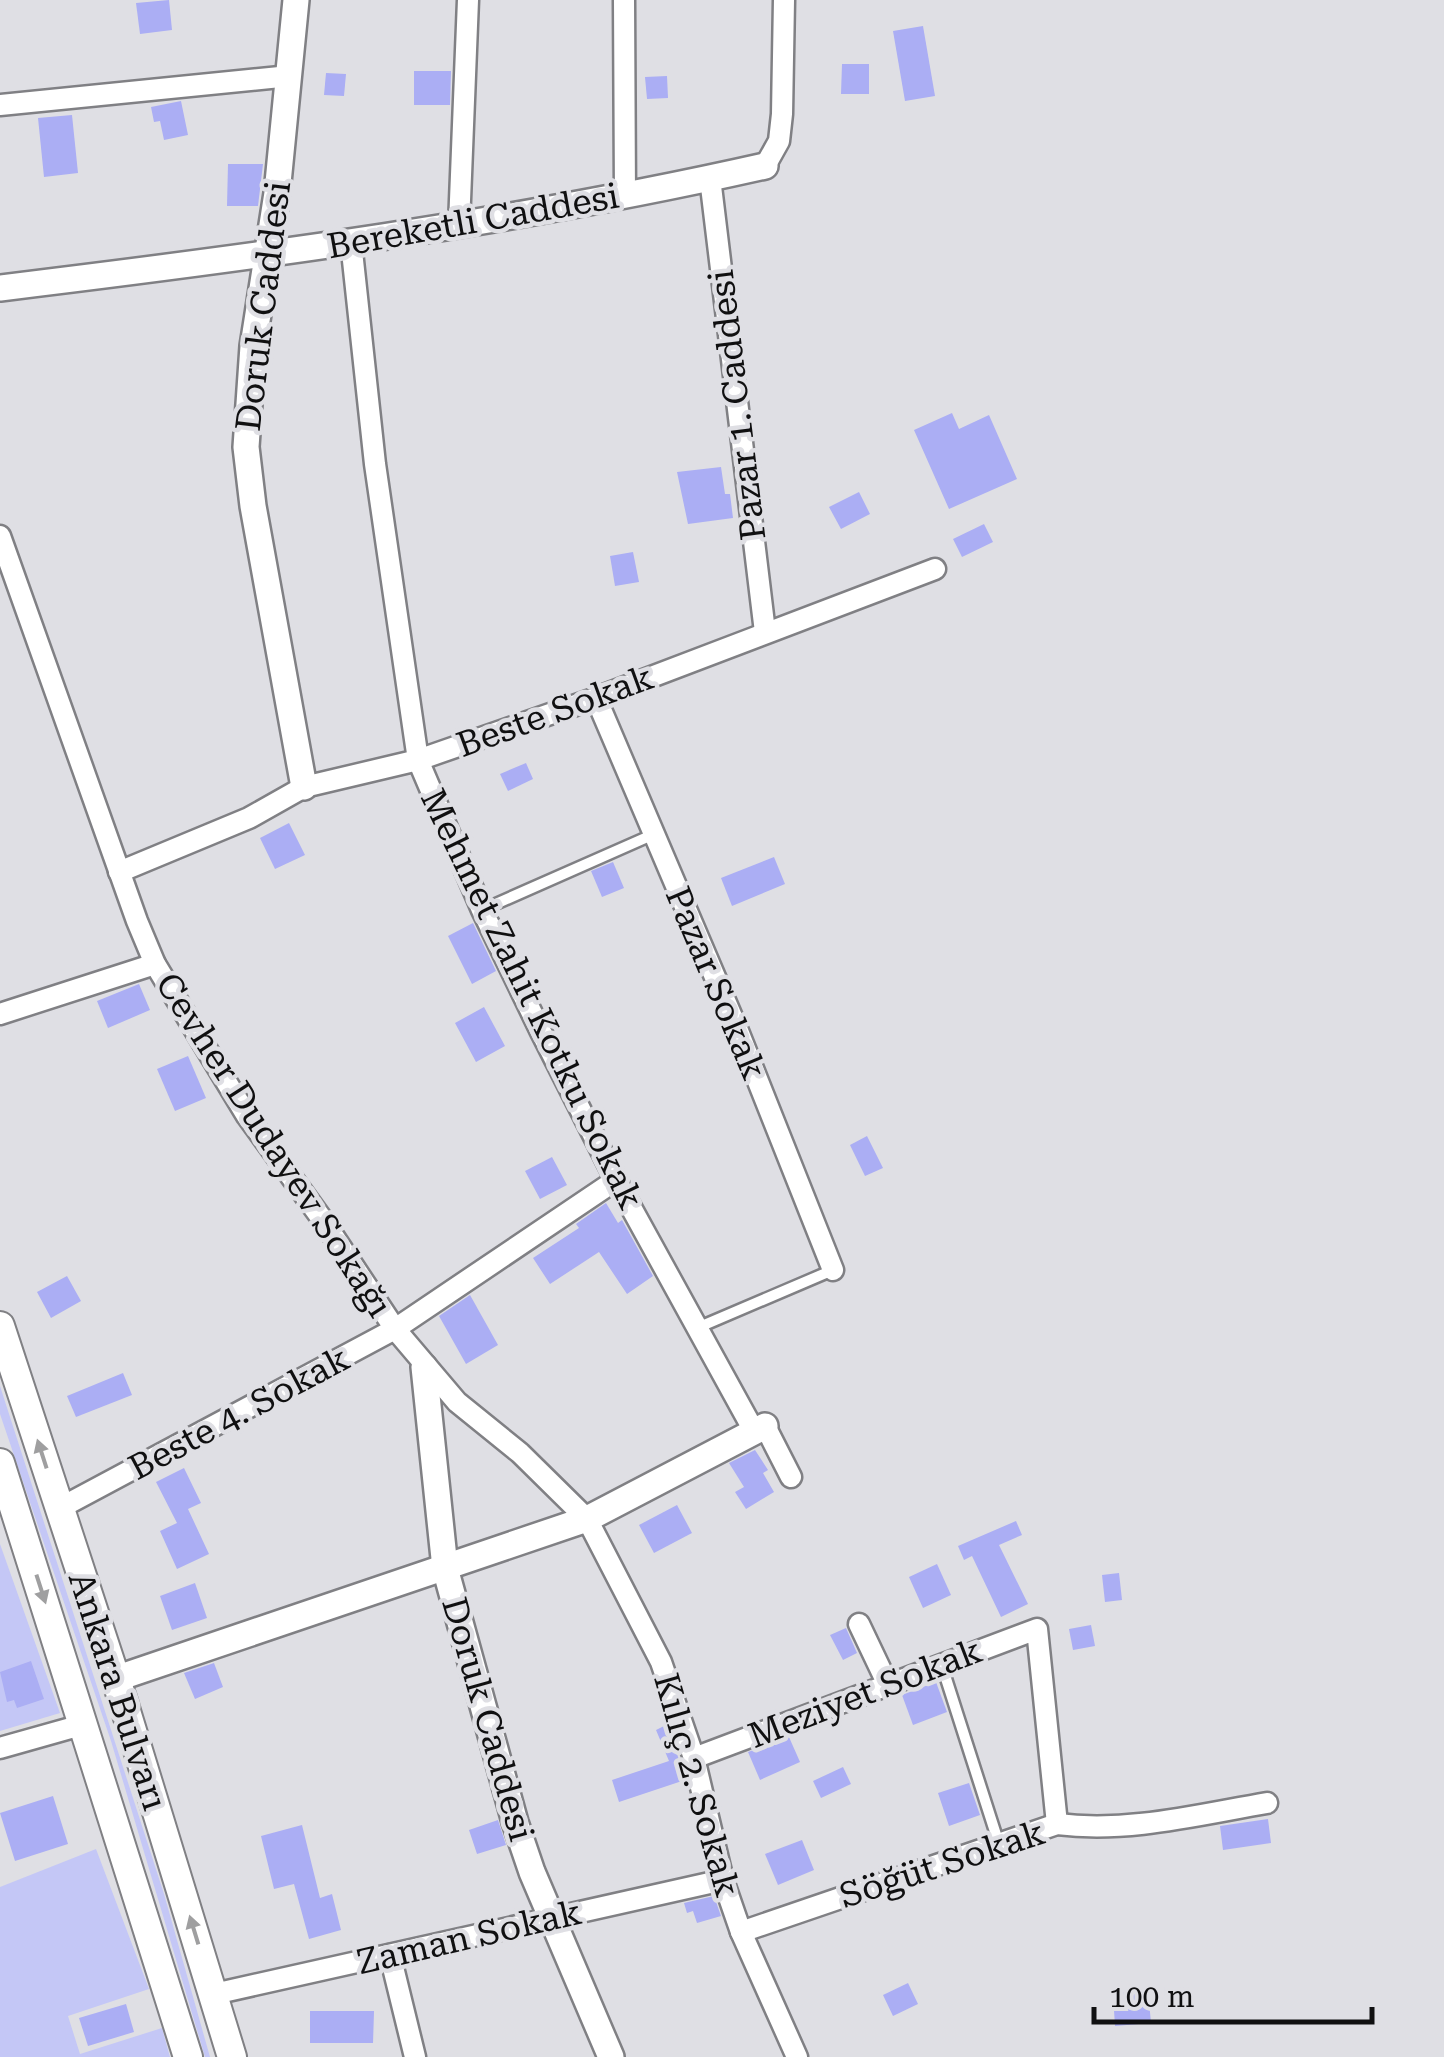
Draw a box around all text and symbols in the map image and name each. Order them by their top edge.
street label: Bereketli Caddesi [324,176,622,267]
street label: Doruk Caddesi [228,179,299,433]
street label: Pazar 1. Caddesi [701,267,774,543]
street label: Beste Sokak [451,657,659,766]
street label: Mehmet Zahit Kotku Sokak [412,783,651,1216]
street label: Pazar Sokak [657,881,774,1086]
street label: Cevher Dudayev Sokağı [147,966,400,1325]
street label: Beste 4. Sokak [122,1338,356,1489]
one-way arrow [33,1439,48,1469]
street label: Ankara Bulvarı [60,1567,175,1815]
one-way arrow [35,1575,50,1605]
street label: Doruk Caddesi [433,1593,542,1846]
street label: Meziyet Sokak [743,1630,988,1757]
street label: Kılıç 2. Sokak [645,1669,748,1902]
street label: Söğüt Sokak [834,1812,1050,1917]
street label: Zaman Sokak [353,1892,585,1983]
one-way arrow [186,1914,201,1945]
scale bar [1094,1962,1372,2024]
text: 100 m [1109,1979,1194,2014]

